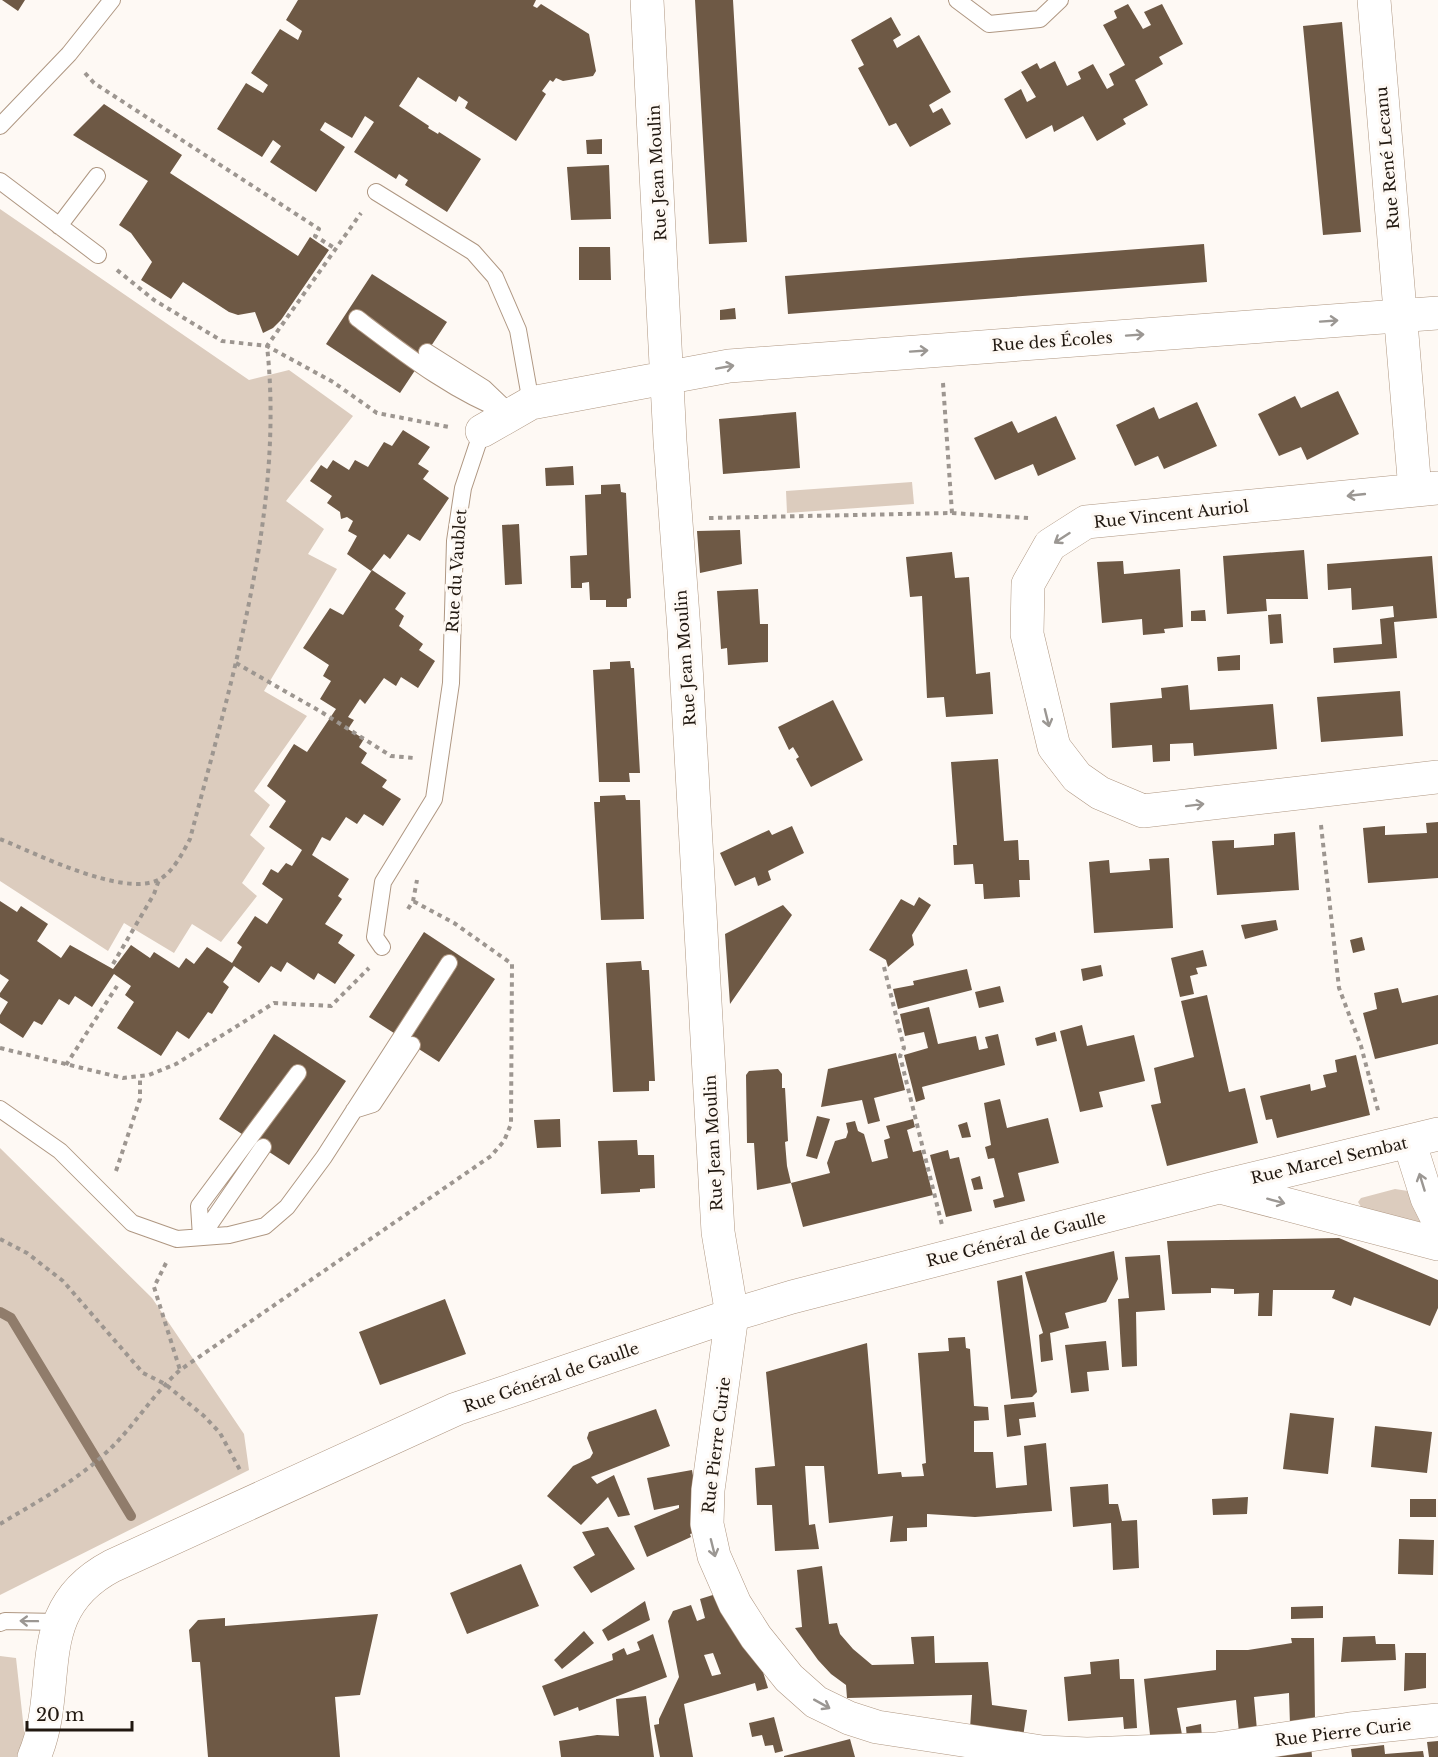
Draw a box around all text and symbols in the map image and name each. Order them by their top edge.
street label: Rue René Lecanu [1371,85,1403,230]
street label: Rue Jean Moulin [643,104,671,242]
one-way arrow [1319,315,1338,326]
street label: Rue des Écoles [991,327,1113,355]
one-way arrow [1124,329,1144,340]
one-way arrow [909,345,929,356]
one-way arrow [715,361,734,372]
one-way arrow [1347,490,1367,501]
street label: Rue Vincent Auriol [1093,496,1249,532]
street label: Rue du Vaublet [442,508,470,634]
one-way arrow [1054,531,1071,544]
street label: Rue Jean Moulin [670,589,700,727]
one-way arrow [1042,707,1053,727]
one-way arrow [1185,799,1204,810]
street label: Rue Jean Moulin [699,1074,727,1212]
street label: Rue Marcel Sembat [1249,1132,1409,1188]
one-way arrow [1415,1173,1426,1192]
one-way arrow [1266,1196,1285,1208]
street label: Rue Général de Gaulle [924,1207,1108,1271]
street label: Rue Général de Gaulle [461,1338,641,1416]
street label: Rue Pierre Curie [698,1376,734,1514]
one-way arrow [707,1538,719,1557]
one-way arrow [20,1615,40,1627]
scale bar [27,1694,132,1732]
one-way arrow [813,1698,830,1710]
text: 20 m [36,1704,84,1726]
street label: Rue Pierre Curie [1274,1714,1412,1750]

